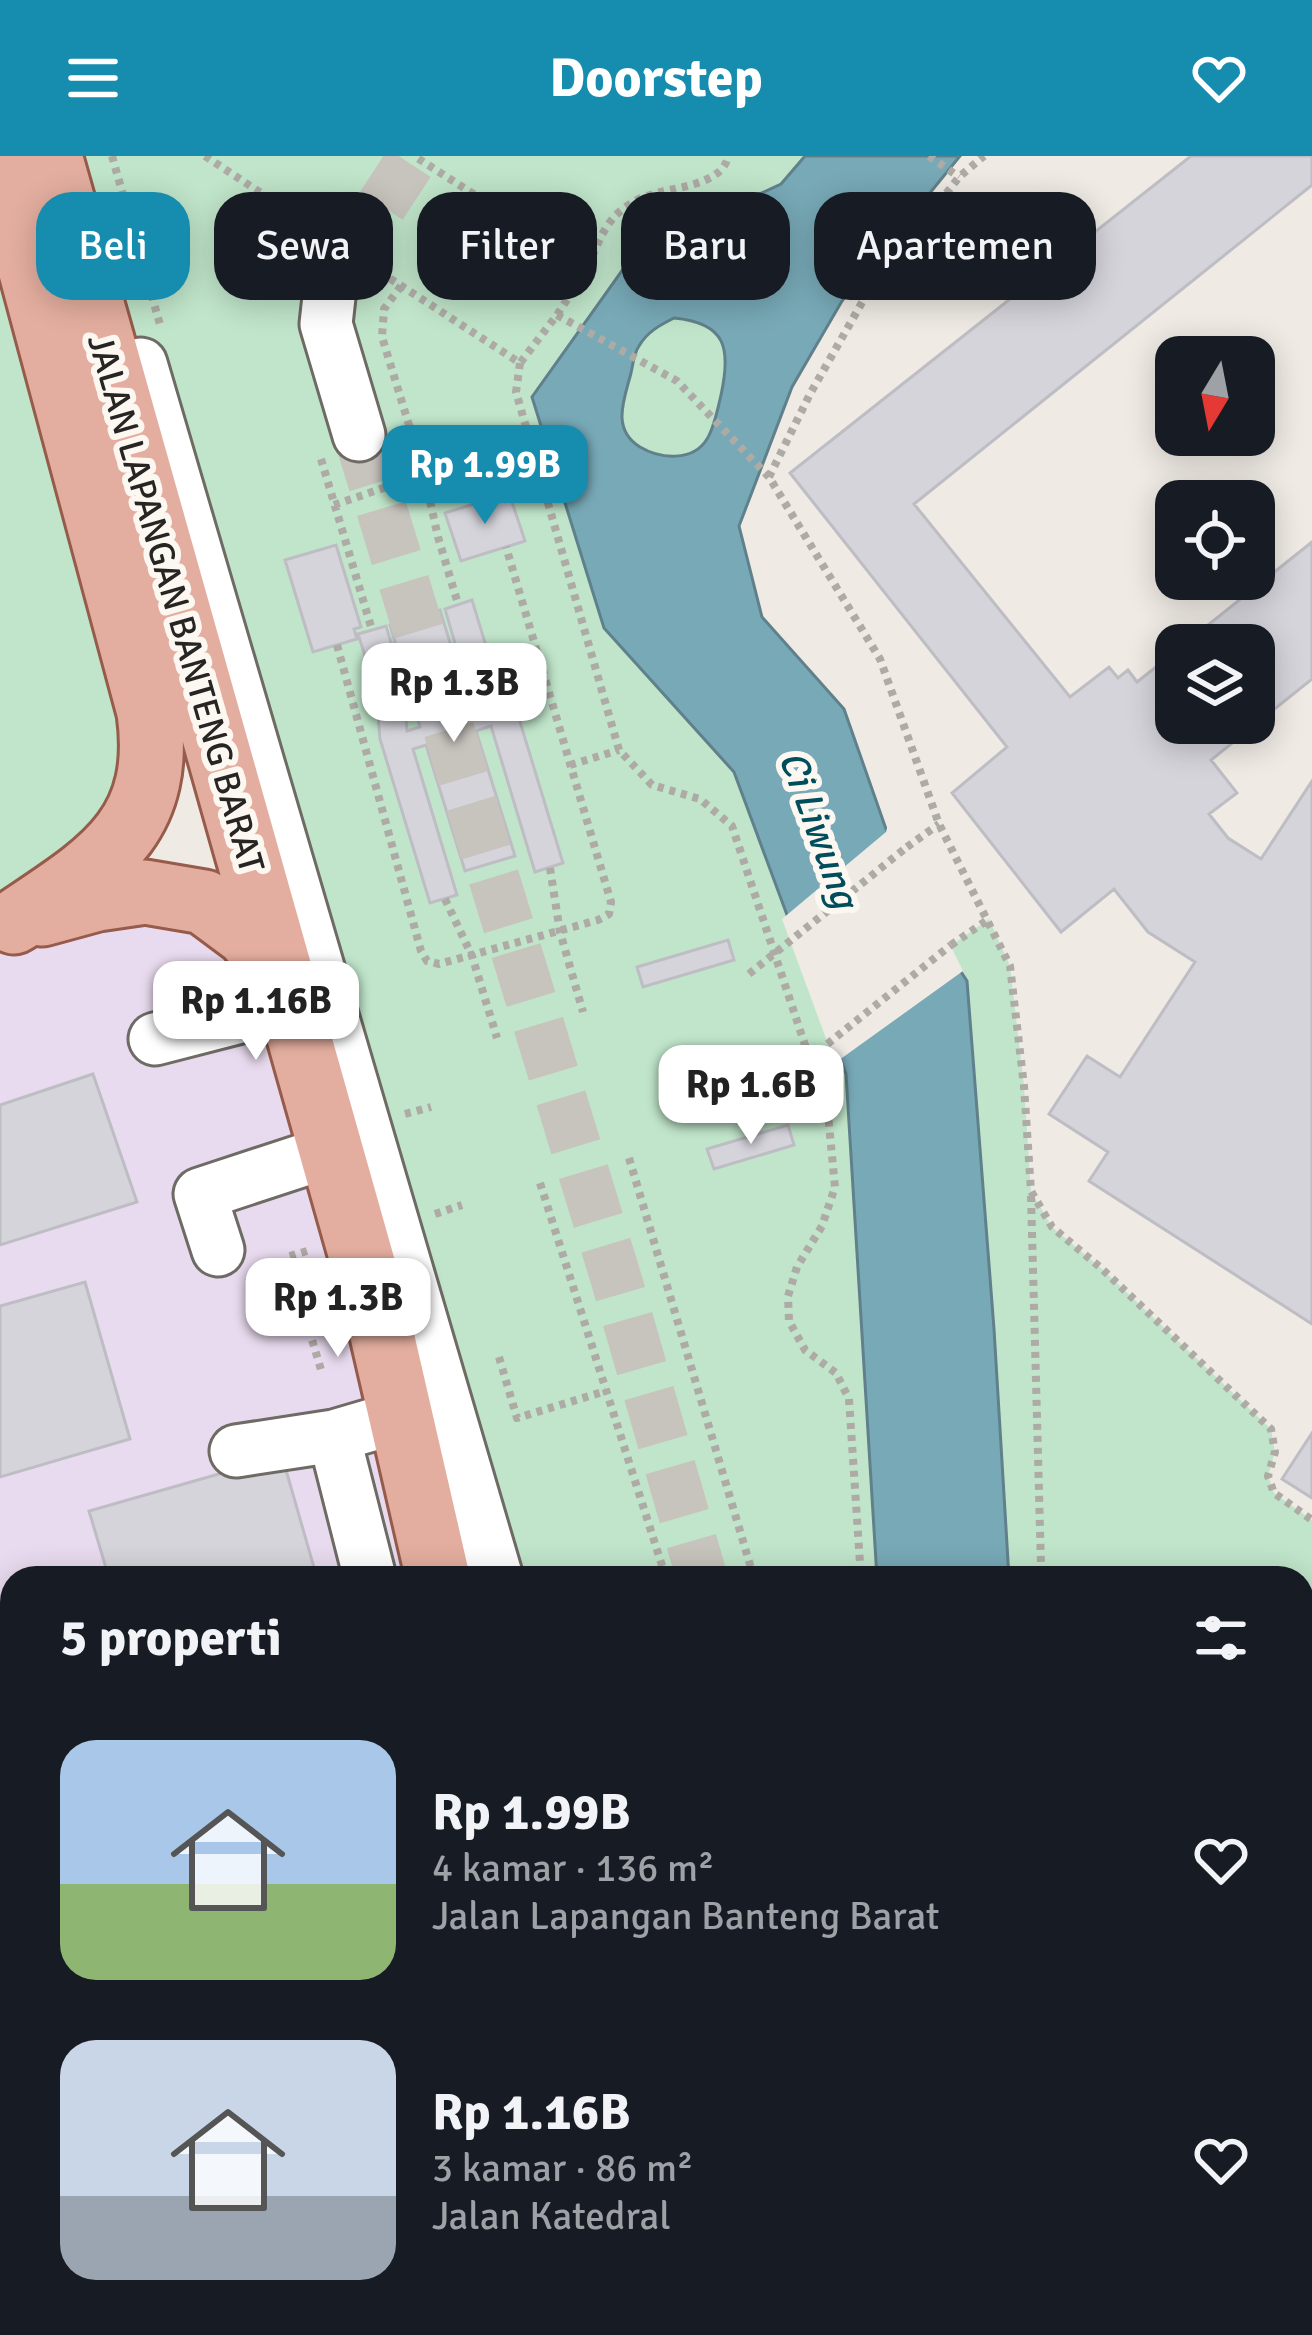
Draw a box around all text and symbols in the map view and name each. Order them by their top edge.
icon: menu [60,45,126,111]
text: Doorstep [549,45,763,112]
icon: heart [1186,45,1252,111]
chip: Beli [36,192,190,300]
chip: Sewa [214,192,393,300]
chip: Filter [417,192,597,300]
chip: Baru [621,192,790,300]
chip: Apartemen [814,192,1096,300]
street label: JALAN LAPANGAN BANTENG BARAT [77,329,274,878]
north arrow [1155,336,1275,456]
map controls [1155,336,1275,744]
pin: Rp 1.99B [361,425,609,527]
text: Rp 1.99B [409,440,561,488]
button: locate [1155,480,1275,600]
button: layers [1155,624,1275,744]
pin: Rp 1.3B [343,643,565,745]
text: Rp 1.3B [389,658,519,706]
water label: Ci Liwung [768,744,871,918]
pin: Rp 1.16B [132,961,380,1063]
text: Rp 1.16B [180,976,332,1024]
pin: Rp 1.6B [640,1045,862,1147]
text: Rp 1.6B [686,1060,816,1108]
pin: Rp 1.3B [227,1258,449,1360]
text: Rp 1.3B [273,1273,403,1321]
icon: filters [1188,1605,1254,1671]
text: 5 properti [60,1607,282,1670]
text: Rp 1.99B [432,1781,631,1844]
icon: home [156,1788,300,1932]
icon: heart [1188,1827,1254,1893]
text: 4 kamar · 136 m² [432,1844,714,1892]
text: Jalan Lapangan Banteng Barat [432,1892,939,1940]
text: Rp 1.16B [432,2081,631,2144]
icon: home [156,2088,300,2232]
icon: heart [1188,2127,1254,2193]
text: 3 kamar · 86 m² [432,2144,693,2192]
text: Jalan Katedral [432,2192,671,2240]

